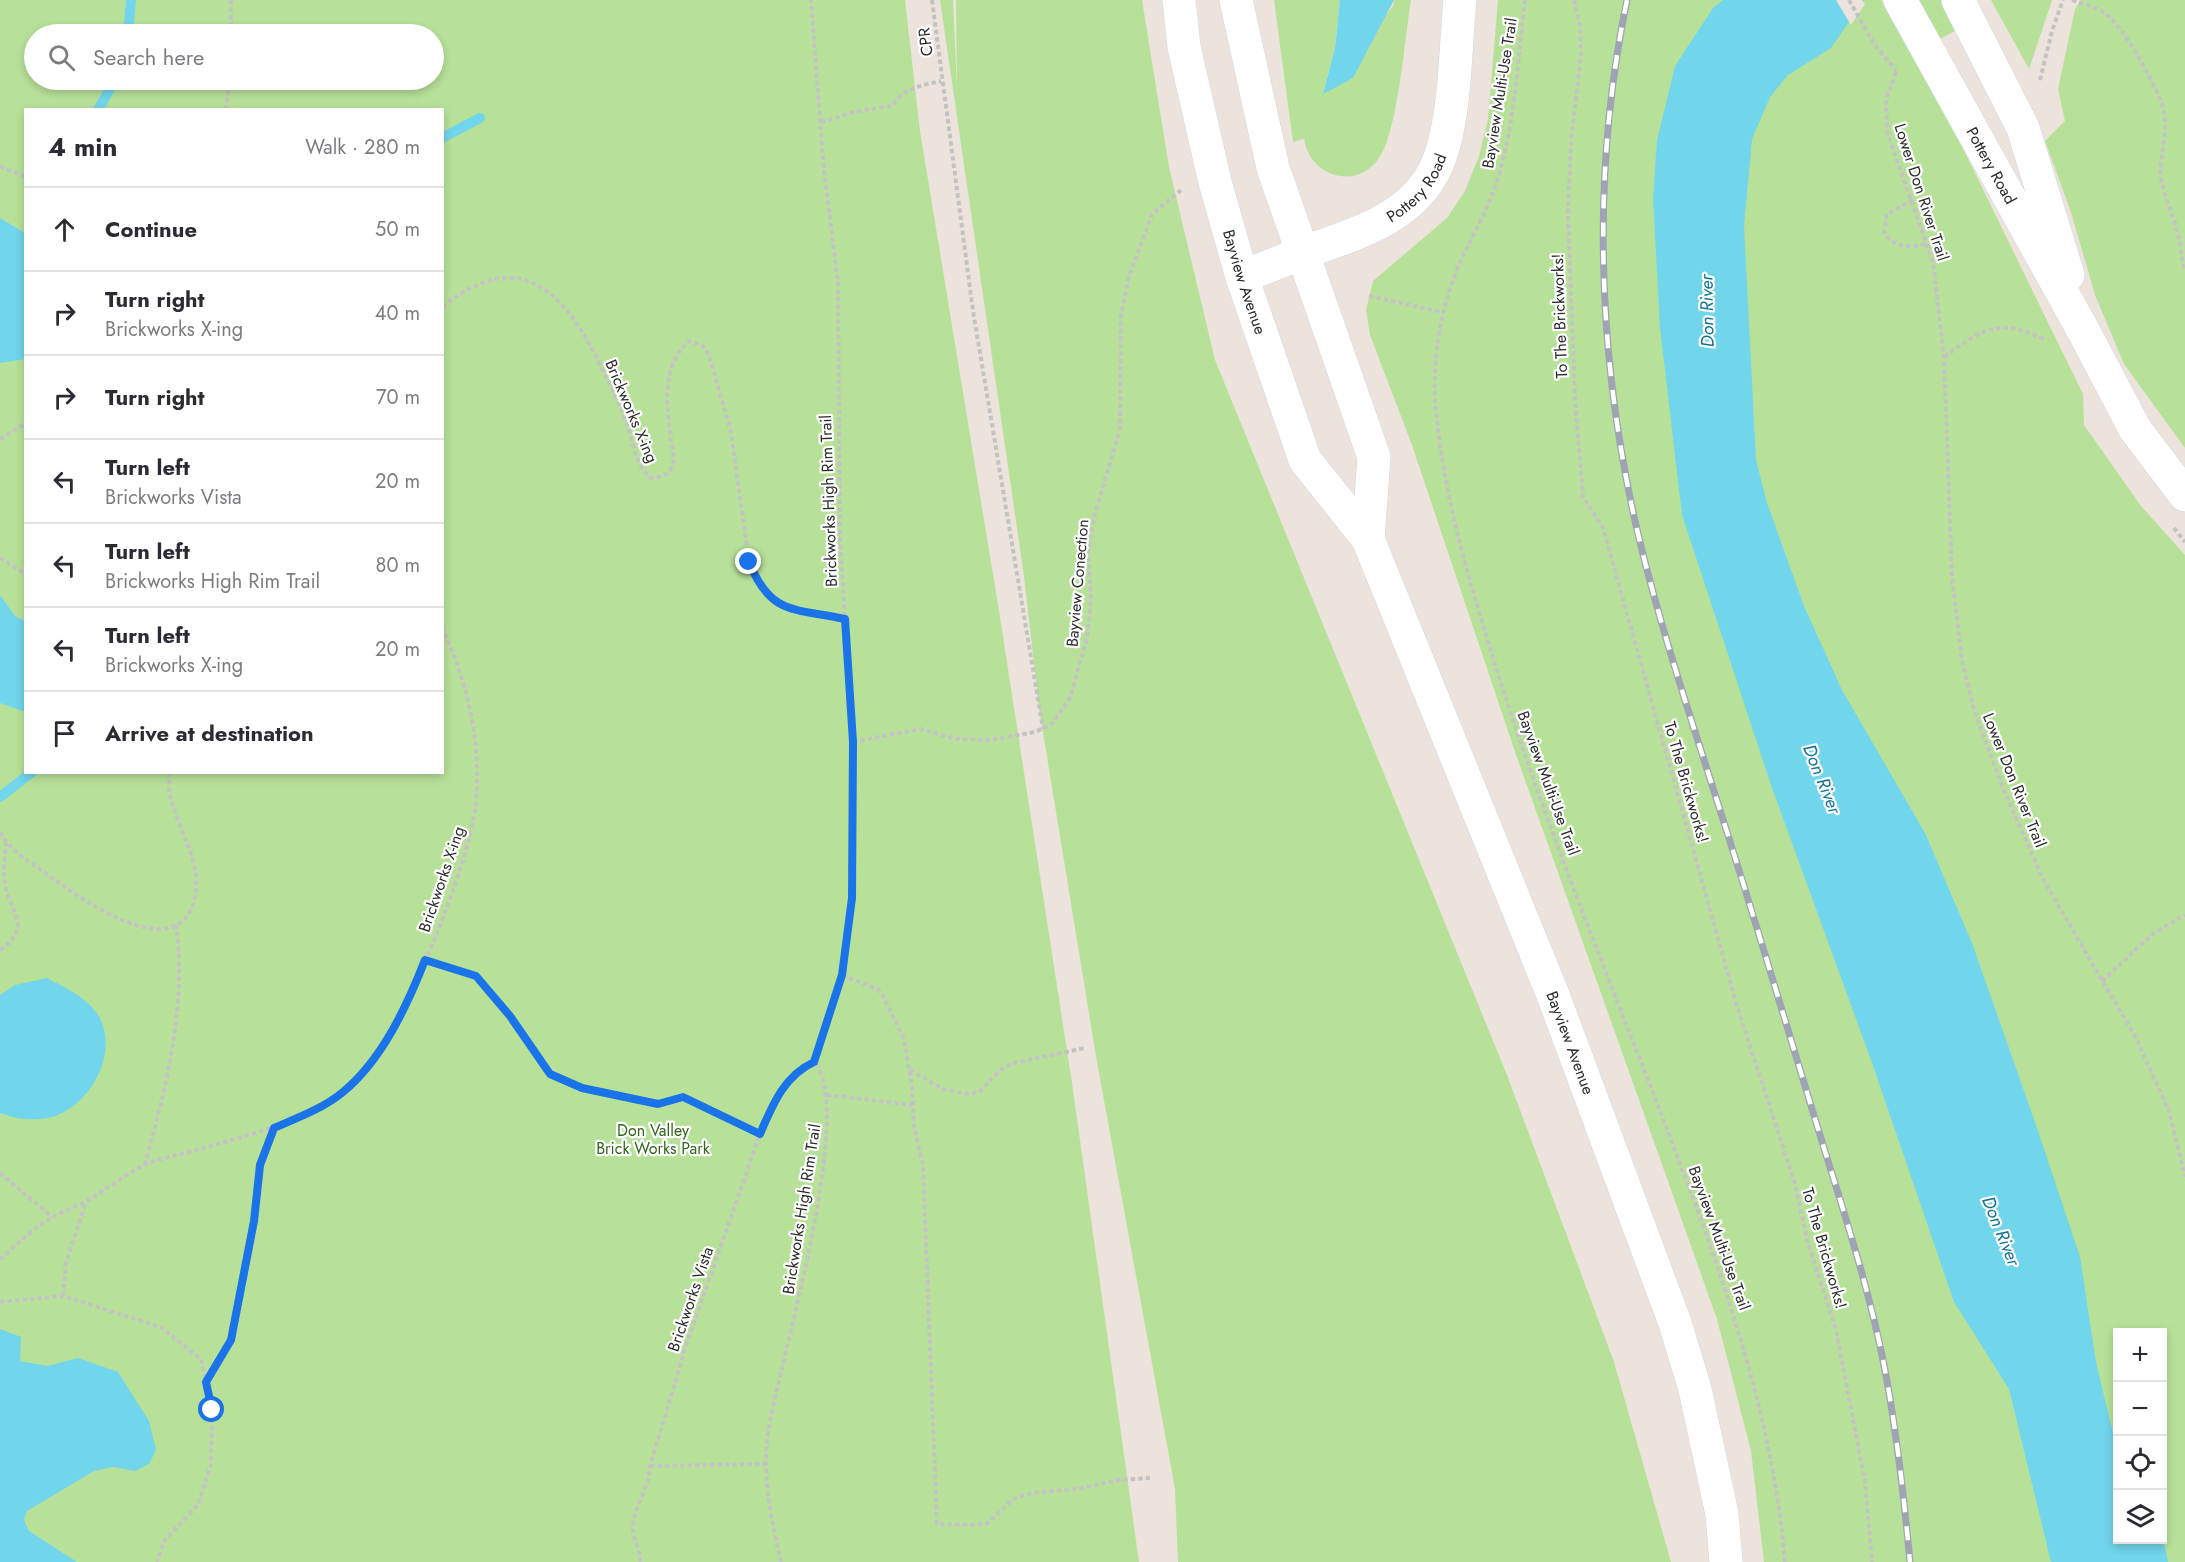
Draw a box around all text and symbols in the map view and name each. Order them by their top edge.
street label: Bayview Multi-Use Trail [1476,16,1523,170]
search box [24,24,444,90]
street label: CPR [912,26,939,58]
icon: search [45,41,78,74]
text: Search here [93,41,204,73]
street label: Lower Don River Trail [1888,120,1955,264]
street label: Pottery Road [1960,123,2022,208]
text: 4 min [48,128,117,166]
text: Walk · 280 m [305,133,420,162]
street label: Pottery Road [1382,150,1452,228]
icon: ahead [48,213,81,246]
text: Continue [105,213,197,245]
text: 50 m [375,215,420,244]
street label: Bayview Avenue [1217,227,1272,338]
street label: To The Brickworks! [1546,253,1573,379]
water label: Don River [1693,273,1721,348]
text: Turn right [105,283,205,315]
icon: right [48,297,81,330]
text: 40 m [375,299,420,328]
text: Brickworks X-ing [105,315,243,344]
street label: Brickworks X-ing [599,356,664,467]
icon: right [48,381,81,414]
text: Turn right [105,381,205,413]
text: 70 m [376,383,420,412]
street label: Brickworks High Rim Trail [814,415,843,587]
text: Turn left [105,451,190,483]
icon: left [48,465,81,498]
text: 20 m [375,467,420,496]
text: Brickworks Vista [105,483,242,512]
street label: Bayview Conection [1060,518,1095,648]
text: Turn left [105,535,190,567]
route end [735,548,761,574]
icon: left [48,549,81,582]
text: 80 m [375,551,420,580]
text: Brickworks High Rim Trail [105,567,320,596]
text: Turn left [105,619,190,651]
icon: left [48,633,81,666]
text: 20 m [375,635,420,664]
text: Brickworks X-ing [105,651,243,680]
street label: Bayview Multi-Use Trail [1512,708,1585,859]
street label: Lower Don River Trail [1977,709,2052,851]
icon: arrive [48,717,81,750]
text: Arrive at destination [105,717,314,749]
street label: To The Brickworks! [1658,719,1715,845]
water label: Don River [1796,740,1848,819]
street label: Brickworks X-ing [413,823,470,935]
street label: Bayview Avenue [1540,988,1600,1098]
park label: Don Valley Brick Works Park [596,1119,711,1160]
street label: Brickworks High Rim Trail [777,1122,826,1296]
street label: Bayview Multi-Use Trail [1683,1163,1756,1314]
street label: To The Brickworks! [1796,1185,1853,1311]
water label: Don River [1975,1192,2027,1271]
street label: Brickworks Vista [662,1244,719,1355]
map controls [2113,1328,2167,1544]
button: + [2113,1328,2167,1382]
button: − [2113,1382,2167,1436]
route start [198,1396,224,1422]
button: locate [2113,1436,2167,1490]
button: layers [2113,1490,2167,1544]

